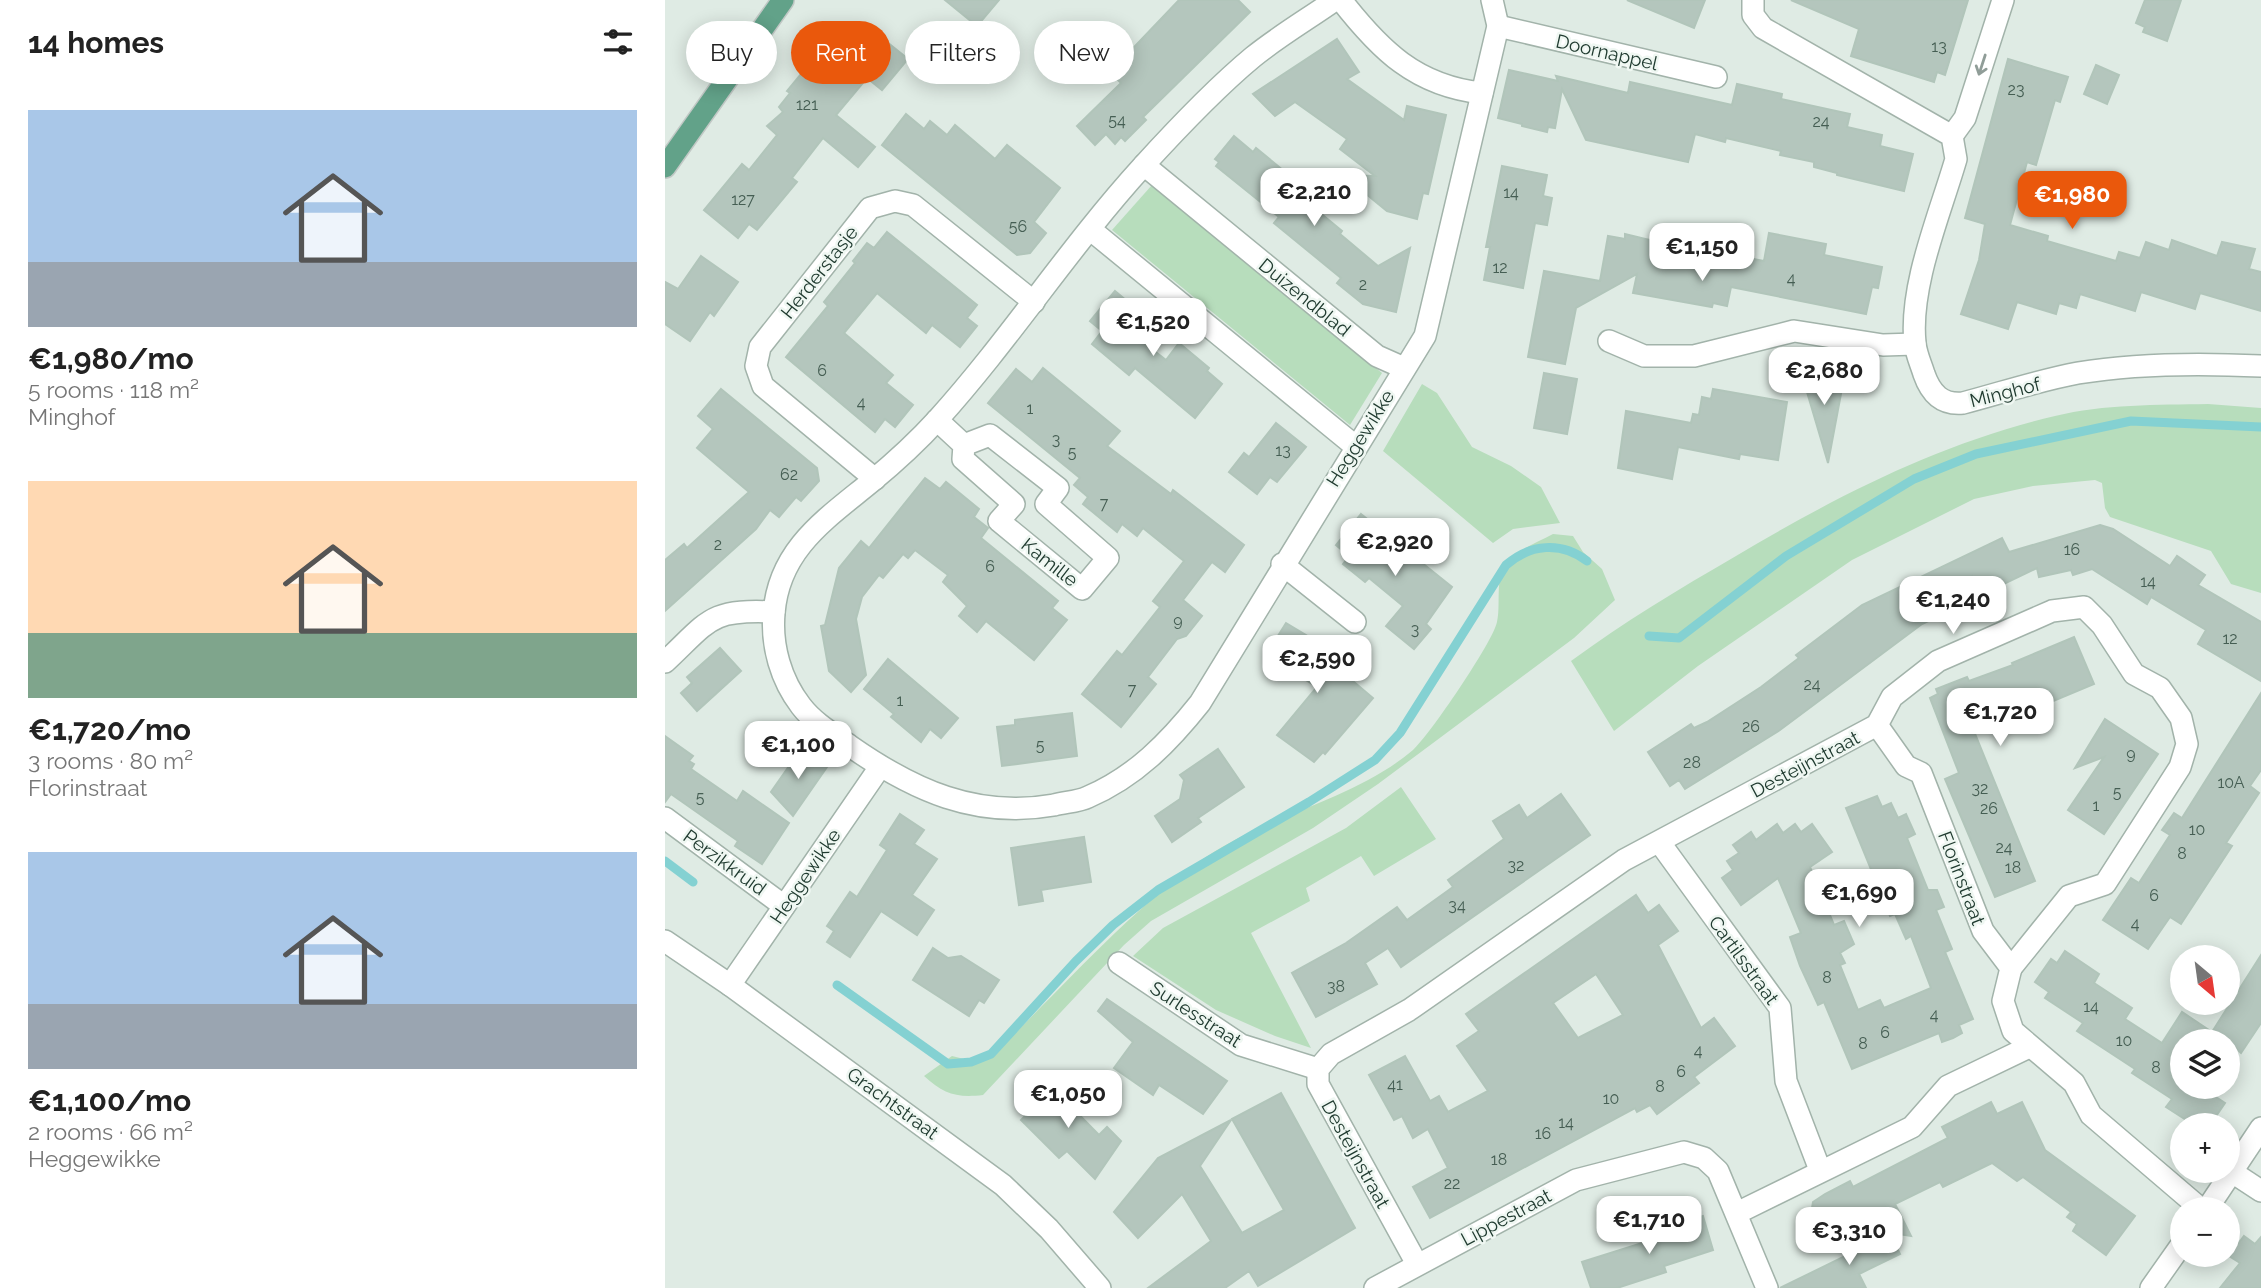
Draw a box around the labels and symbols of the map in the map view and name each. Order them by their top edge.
street label: Doornappel [1554,30,1661,75]
house number: 13 [1931,37,1947,56]
one-way arrow [1974,54,1987,76]
house number: 23 [2008,80,2024,99]
house number: 121 [796,95,818,114]
house number: 54 [1108,111,1126,130]
house number: 24 [1812,112,1830,131]
pin: €2,210 [1257,168,1371,228]
pin: €1,980 [2015,172,2129,231]
house number: 14 [1503,183,1519,202]
house number: 127 [731,190,755,209]
house number: 56 [1009,217,1027,236]
street label: Herderstasje [776,221,862,323]
pin: €1,150 [1645,224,1759,283]
street label: Duizendblad [1255,253,1355,341]
house number: 12 [1492,258,1508,277]
house number: 4 [1787,269,1796,288]
house number: 2 [1359,275,1367,294]
pin: €1,520 [1096,298,1210,358]
pin: €2,680 [1767,348,1881,407]
house number: 6 [817,361,827,380]
street label: Minghof [1967,372,2043,411]
street label: Heggewikke [1322,386,1398,490]
house number: 4 [857,393,866,412]
house number: 1 [1027,399,1034,418]
house number: 3 [1052,430,1060,449]
house number: 13 [1275,441,1291,460]
house number: 5 [1068,443,1077,462]
house number: 62 [780,465,798,484]
house number: 7 [1100,494,1109,513]
pin: €2,920 [1338,518,1452,578]
street label: Kamille [1017,533,1083,591]
house number: 2 [714,535,722,554]
house number: 16 [2064,540,2080,559]
house number: 6 [985,557,995,576]
house number: 14 [2140,572,2156,591]
pin: €1,240 [1896,576,2010,636]
house number: 9 [1173,611,1183,630]
house number: 3 [1411,620,1419,639]
house number: 12 [2222,629,2238,648]
pin: €2,590 [1260,636,1374,695]
house number: 24 [1803,675,1821,694]
house number: 7 [1128,680,1137,699]
pin: €1,720 [1943,688,2057,748]
house number: 1 [897,691,904,710]
house number: 26 [1742,717,1760,736]
pin: €1,100 [741,722,855,781]
street label: Desteijnstraat [1747,726,1864,802]
house number: 5 [1036,736,1045,755]
house number: 9 [2126,744,2136,763]
house number: 28 [1683,753,1701,772]
house number: 10A [2217,773,2245,792]
house number: 32 [1972,779,1988,798]
house number: 5 [2113,783,2122,802]
house number: 5 [696,788,705,807]
house number: 1 [2093,796,2100,815]
house number: 26 [1980,799,1998,818]
house number: 10 [2189,820,2205,839]
street label: Heggewikke [765,824,845,928]
street label: Perzikkruid [679,825,771,899]
street label: Florinstraat [1934,828,1990,929]
house number: 24 [1995,838,2013,857]
house number: 8 [2177,844,2187,863]
house number: 32 [1508,856,1524,875]
house number: 18 [2005,858,2021,877]
pin: €1,690 [1802,870,1916,929]
house number: 6 [2149,886,2159,905]
house number: 34 [1448,896,1466,915]
street label: Cartilsstraat [1705,911,1784,1009]
house number: 4 [2131,914,2140,933]
north arrow [2170,945,2240,1015]
house number: 8 [1822,968,1832,987]
street label: Surlesstraat [1146,976,1246,1052]
house number: 38 [1327,977,1345,996]
house number: 14 [2083,997,2099,1016]
house number: 4 [1930,1005,1939,1024]
house number: 6 [1880,1023,1890,1042]
house number: 10 [2116,1031,2132,1050]
house number: 8 [1858,1034,1868,1053]
house number: 4 [1694,1041,1703,1060]
house number: 8 [2151,1058,2161,1077]
street label: Grachtstraat [843,1062,943,1144]
house number: 6 [1676,1062,1686,1081]
pin: €1,050 [1011,1070,1125,1130]
house number: 41 [1387,1075,1403,1094]
house number: 8 [1655,1077,1665,1096]
house number: 10 [1603,1089,1619,1108]
street label: Desteijnstraat [1317,1096,1395,1212]
house number: 14 [1558,1113,1574,1132]
house number: 16 [1535,1124,1551,1143]
house number: 18 [1491,1150,1507,1169]
house number: 22 [1444,1174,1460,1193]
street label: Lippestraat [1457,1184,1555,1250]
pin: €1,710 [1592,1196,1706,1256]
pin: €3,310 [1792,1208,1906,1267]

